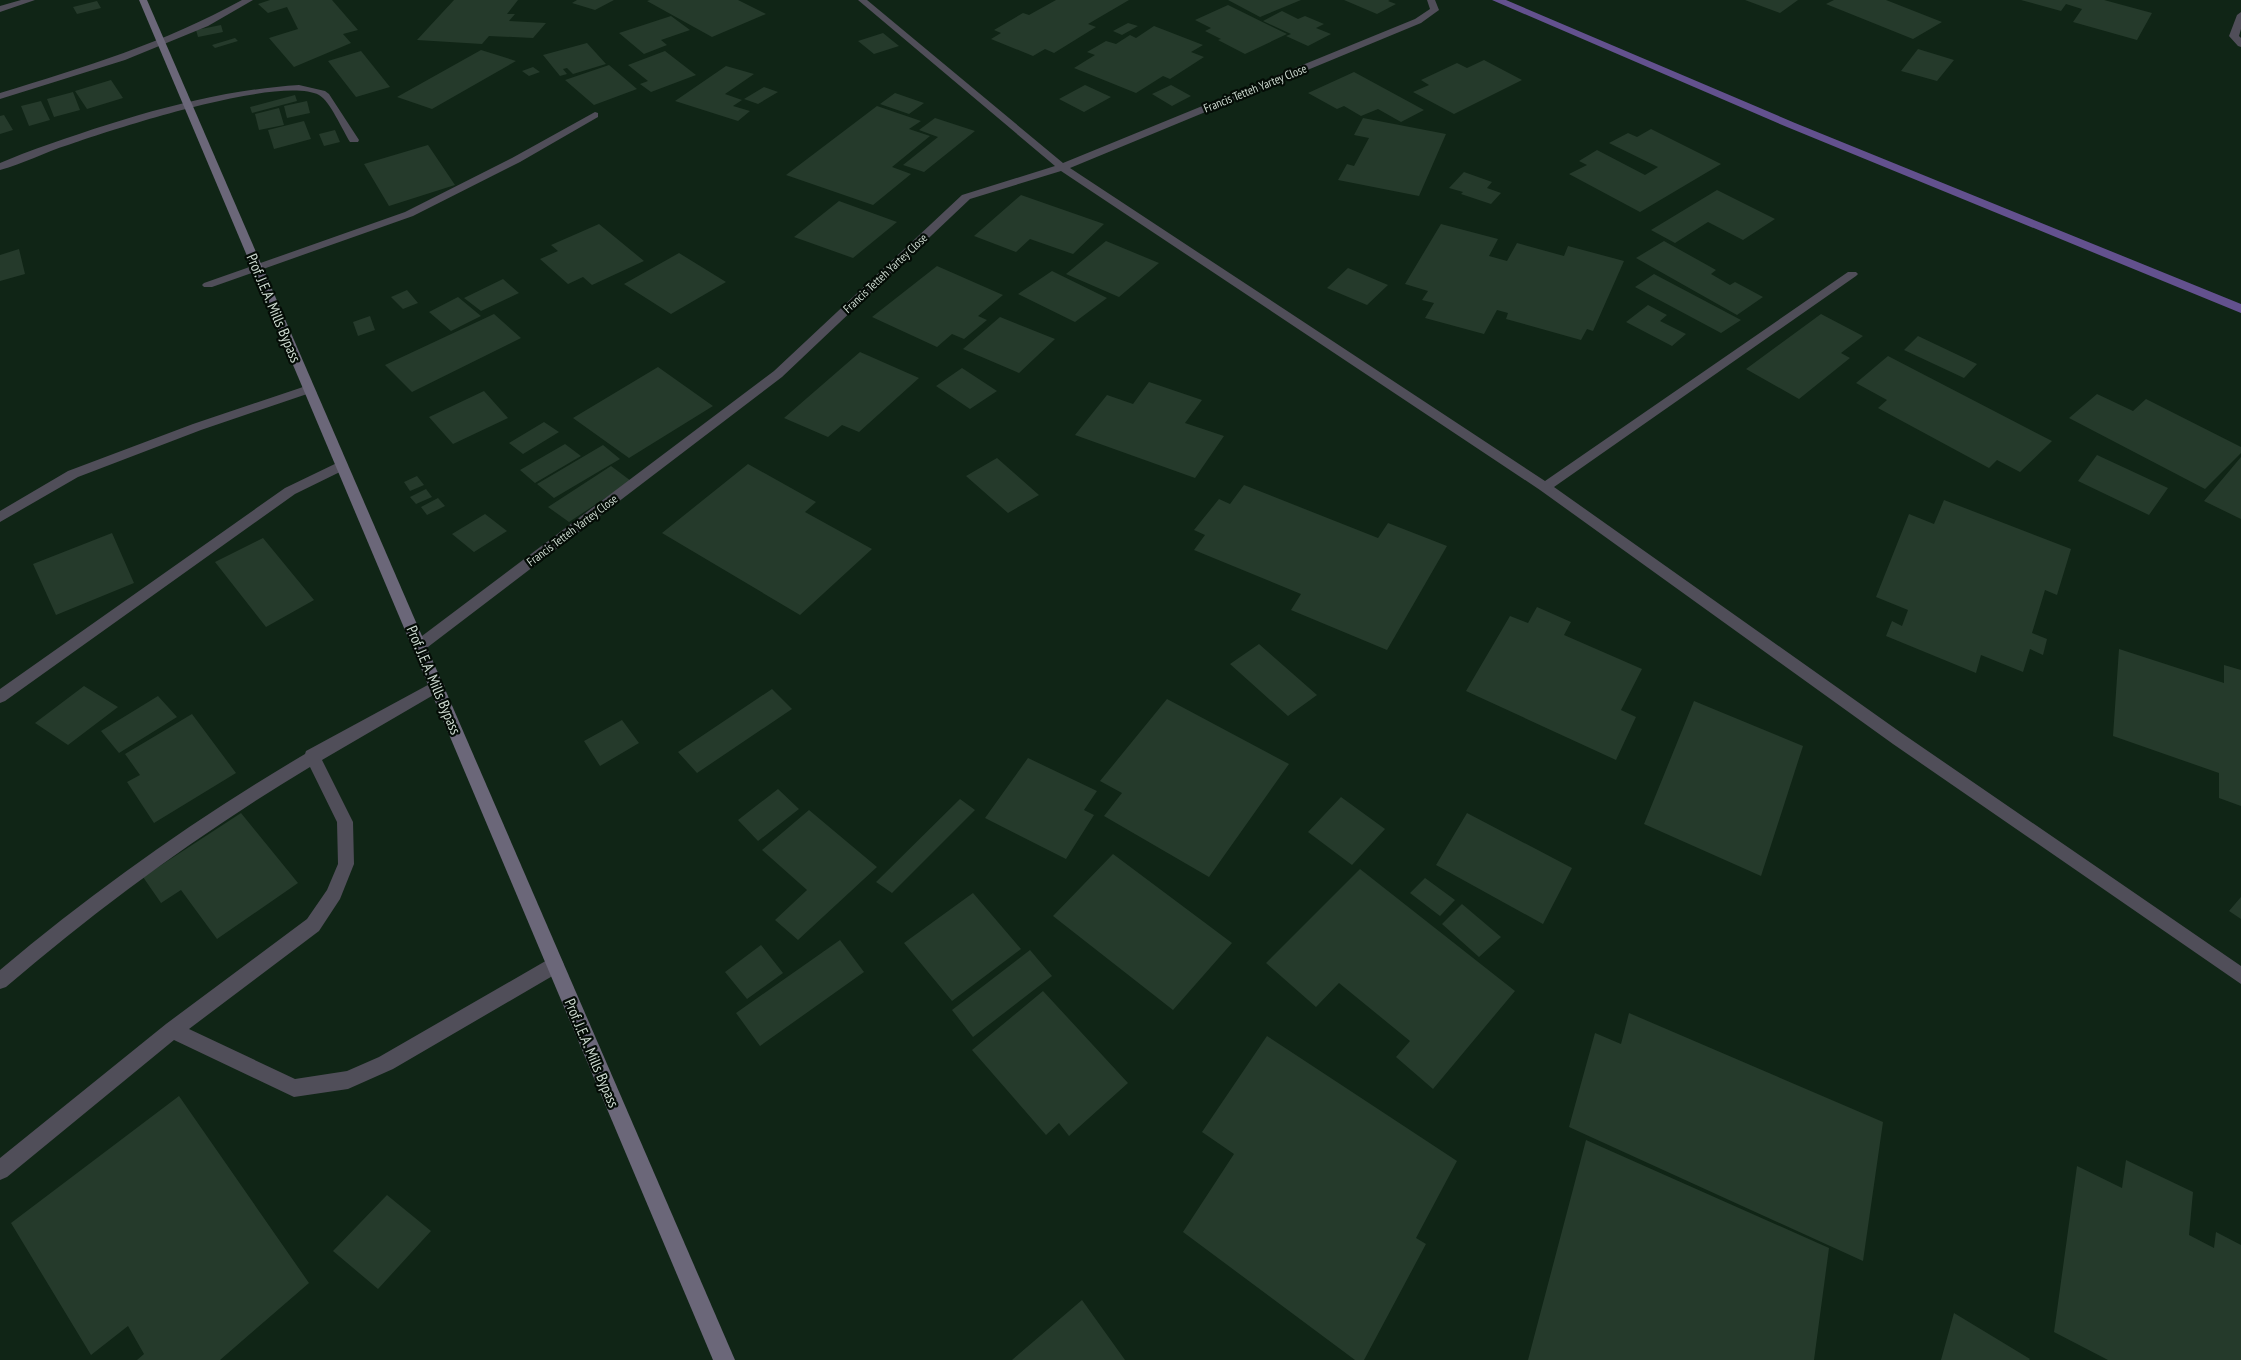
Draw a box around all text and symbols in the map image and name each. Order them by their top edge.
street label: Francis Tetteh Yartey Close [1201,60,1309,116]
street label: Francis Tetteh Yartey Close [840,230,930,316]
street label: Prof. J.E.A. Mills Bypass [242,251,306,365]
street label: Francis Tetteh Yartey Close [524,491,620,569]
street label: Prof. J.E.A. Mills Bypass [402,623,466,737]
street label: Prof. J.E.A. Mills Bypass [560,996,624,1110]

